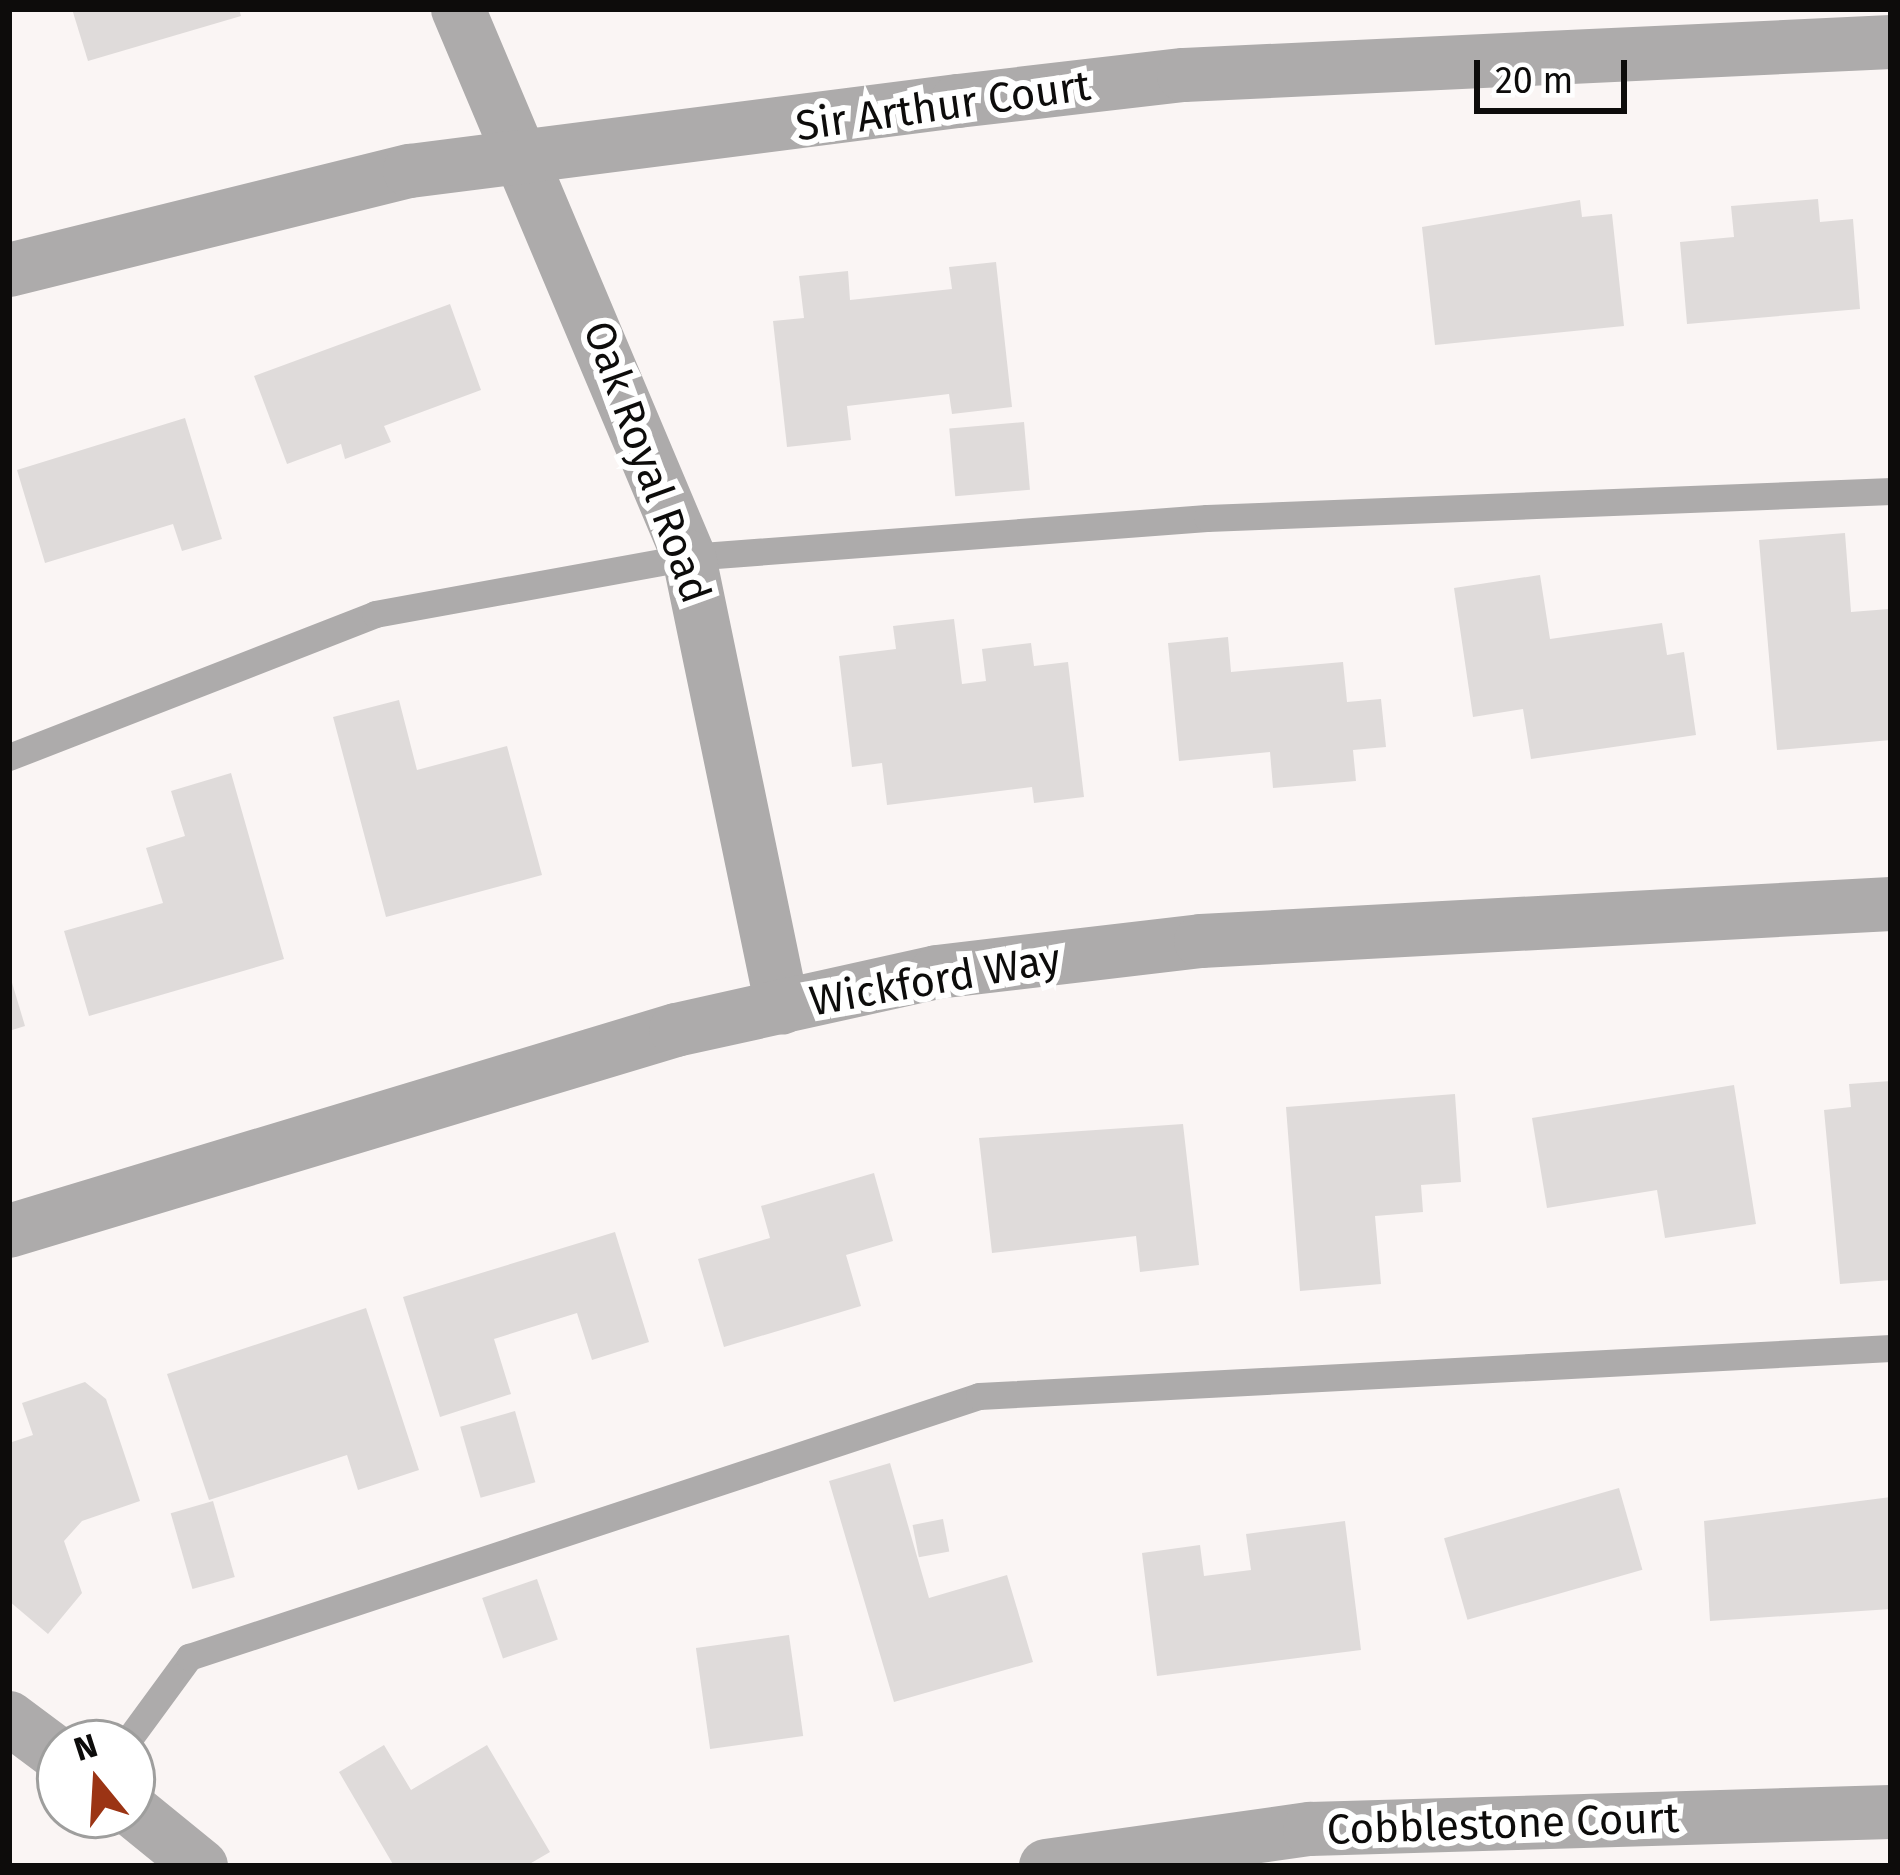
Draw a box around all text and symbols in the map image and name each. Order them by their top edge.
scale bar [1480,36,1633,110]
text: 20 m [1495,59,1573,103]
street label: Sir Arthur Court [792,60,1094,152]
street label: Oak Royal Road [573,314,721,610]
street label: Wickford Way [806,933,1064,1027]
north arrow [36,1719,156,1839]
text: N [69,1725,102,1770]
street label: Cobblestone Court [1326,1793,1680,1855]

